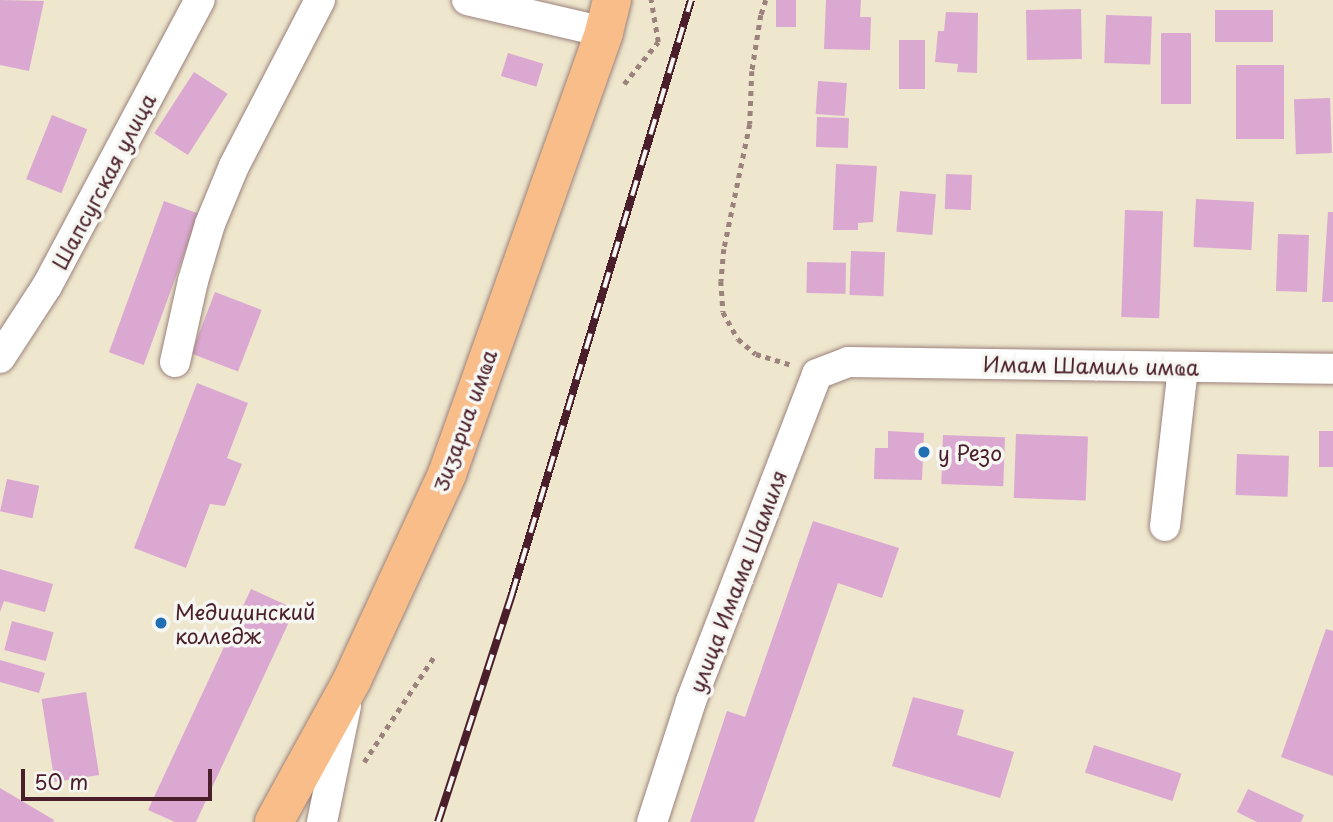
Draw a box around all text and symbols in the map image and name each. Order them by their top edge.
street label: Шапсугская улица [46,88,160,274]
street label: Ӡиӡариа имҩа [427,346,501,494]
street label: Имам Шамиль имҩа [982,351,1200,379]
place label: у Резо [938,439,1003,465]
marker: у Резо [916,444,932,460]
street label: улица Имама Шамиля [682,464,792,698]
place label: Медицинский колледж [175,598,315,648]
marker: Медицинский колледж [153,615,169,631]
scale bar [24,756,215,800]
text: 50 m [34,765,88,797]

